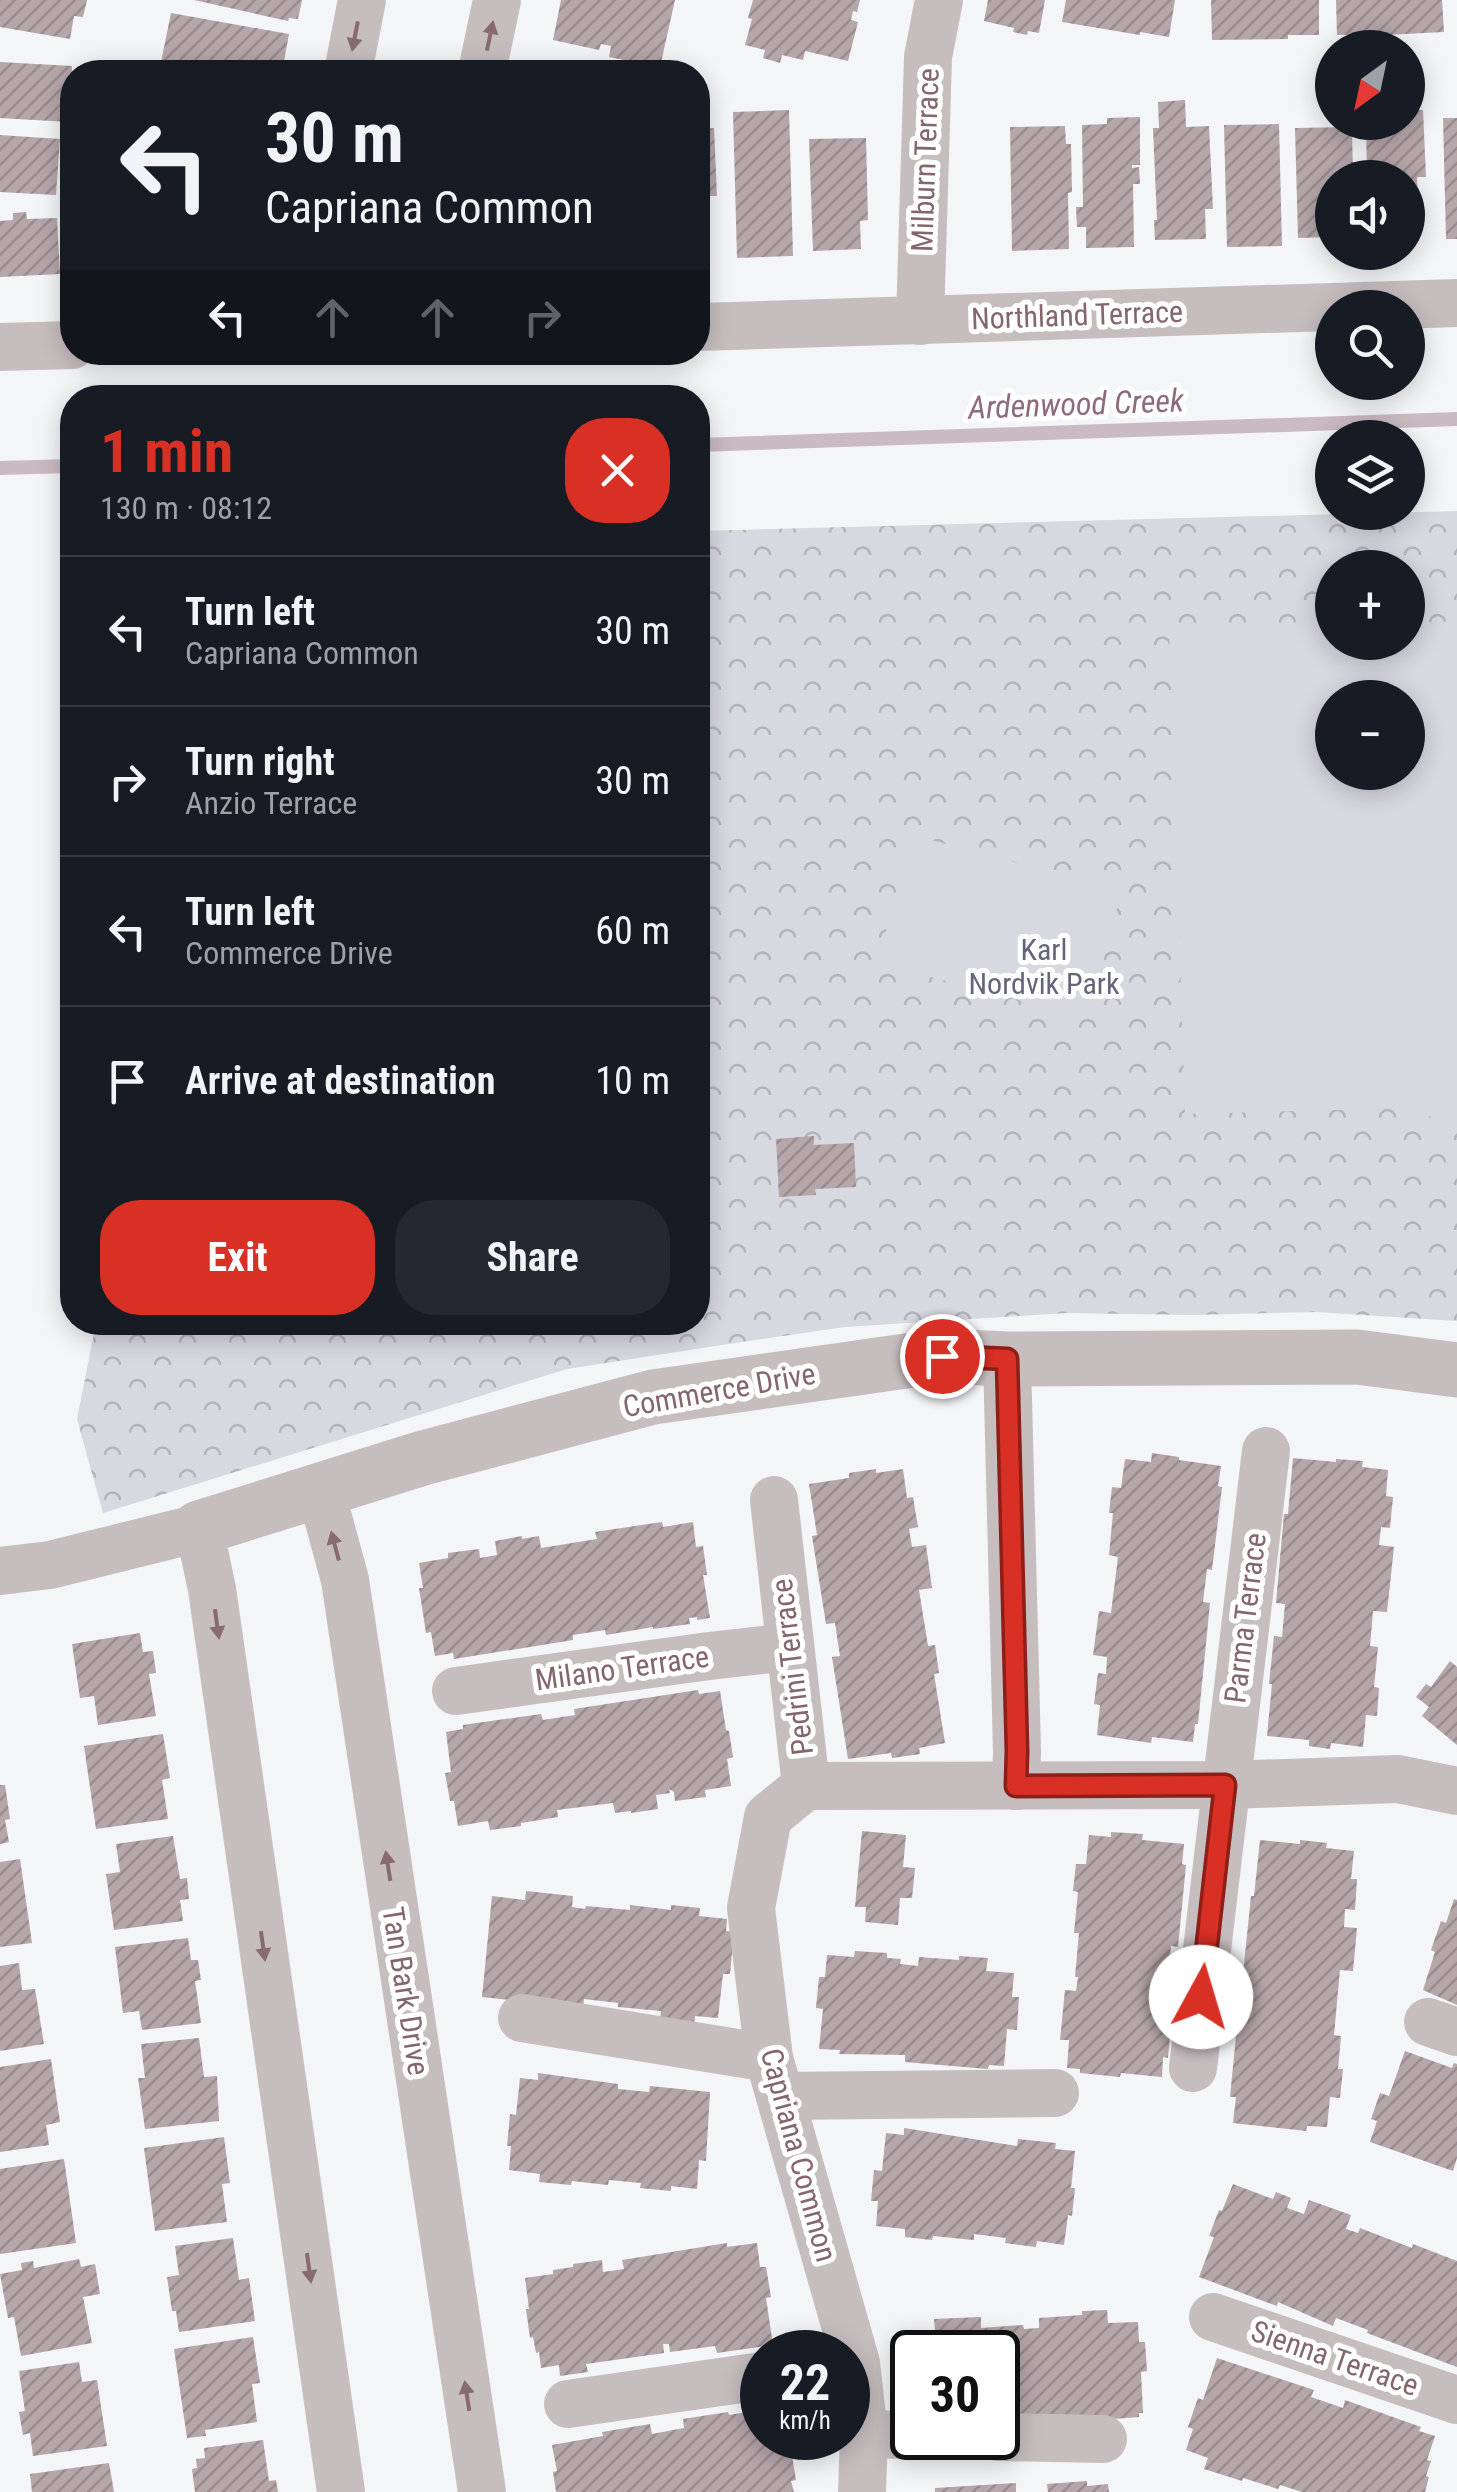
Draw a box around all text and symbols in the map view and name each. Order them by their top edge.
one-way arrow [482,20,498,51]
one-way arrow [346,21,362,52]
north arrow [1315,30,1425,140]
map controls [1315,30,1425,790]
street label: Milburn Terrace [904,67,946,253]
text: 30 m [265,97,404,179]
icon: left [100,100,230,230]
button: sound [1315,160,1425,270]
text: Capriana Common [265,181,594,234]
icon: left [200,290,255,345]
icon: ahead [305,290,360,345]
icon: ahead [410,290,465,345]
icon: right [515,290,570,345]
button: search [1315,290,1425,400]
street label: Northland Terrace [970,294,1184,336]
water label: Ardenwood Creek [965,381,1186,427]
text: 1 min [100,416,233,487]
button: close [565,418,670,523]
button: layers [1315,420,1425,530]
text: 130 m · 08:12 [100,489,272,527]
button: + [1315,550,1425,660]
text: Turn left [185,590,315,634]
icon: left [100,604,155,659]
text: 30 m [595,609,670,653]
text: Capriana Common [185,634,419,672]
button: − [1315,680,1425,790]
text: Turn right [185,740,335,784]
icon: right [100,754,155,809]
text: 30 m [595,759,670,803]
text: Anzio Terrace [185,784,357,822]
text: Turn left [185,890,315,934]
icon: left [100,904,155,959]
text: 60 m [595,909,670,953]
park label: Karl Nordvik Park [968,932,1120,1001]
text: Commerce Drive [185,934,393,972]
icon: arrive [100,1054,155,1109]
text: Arrive at destination [185,1059,495,1103]
text: 10 m [595,1059,670,1103]
button: Exit [100,1200,375,1315]
button: Share [395,1200,670,1315]
pin [900,1314,985,1399]
icon: arrive [915,1329,970,1384]
street label: Commerce Drive [620,1356,818,1424]
one-way arrow [327,1530,343,1561]
street label: Parma Terrace [1217,1531,1273,1705]
street label: Pedrini Terrace [764,1577,820,1757]
one-way arrow [209,1609,225,1641]
street label: Milano Terrace [533,1638,711,1698]
one-way arrow [379,1850,395,1882]
street label: Tan Bark Drive [375,1904,437,2078]
one-way arrow [255,1931,271,1962]
position arrow [1149,1945,1253,2049]
street label: Capriana Common [754,2045,844,2265]
one-way arrow [301,2252,317,2284]
street label: Sienna Terrace [1247,2313,1423,2403]
speed limit sign: 30 [890,2330,1020,2460]
text: 22 [780,2354,830,2412]
one-way arrow [459,2379,474,2411]
text: km/h [779,2406,831,2435]

